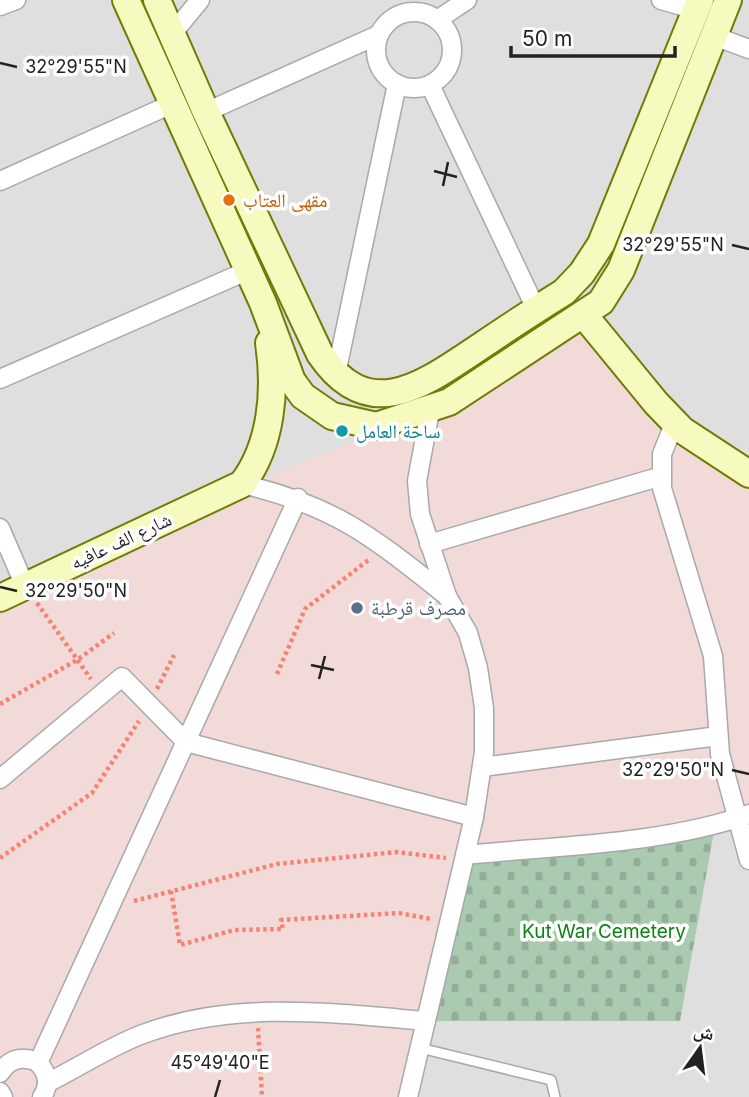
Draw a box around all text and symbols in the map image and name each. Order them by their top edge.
scale bar [511,14,676,58]
text: 50 m [522,26,572,51]
text: 32°29'55"N [25,56,127,77]
place label: مقهى العتاب [243,189,327,212]
marker: مقهى العتاب [221,192,237,208]
text: 32°29'55"N [622,234,724,255]
place label: ساحة العامل [356,420,440,443]
marker: ساحة العامل [334,423,350,439]
street label: شارع الف عافيه [67,508,175,574]
text: 32°29'50"N [25,580,127,601]
place label: مصرف قرطبة [371,597,466,620]
marker: مصرف قرطبة [349,600,365,616]
text: 32°29'50"N [622,759,724,780]
park label: Kut War Cemetery [522,920,686,943]
north arrow [665,1013,735,1083]
text: ش [691,1018,717,1046]
text: 45°49'40"E [170,1052,270,1073]

